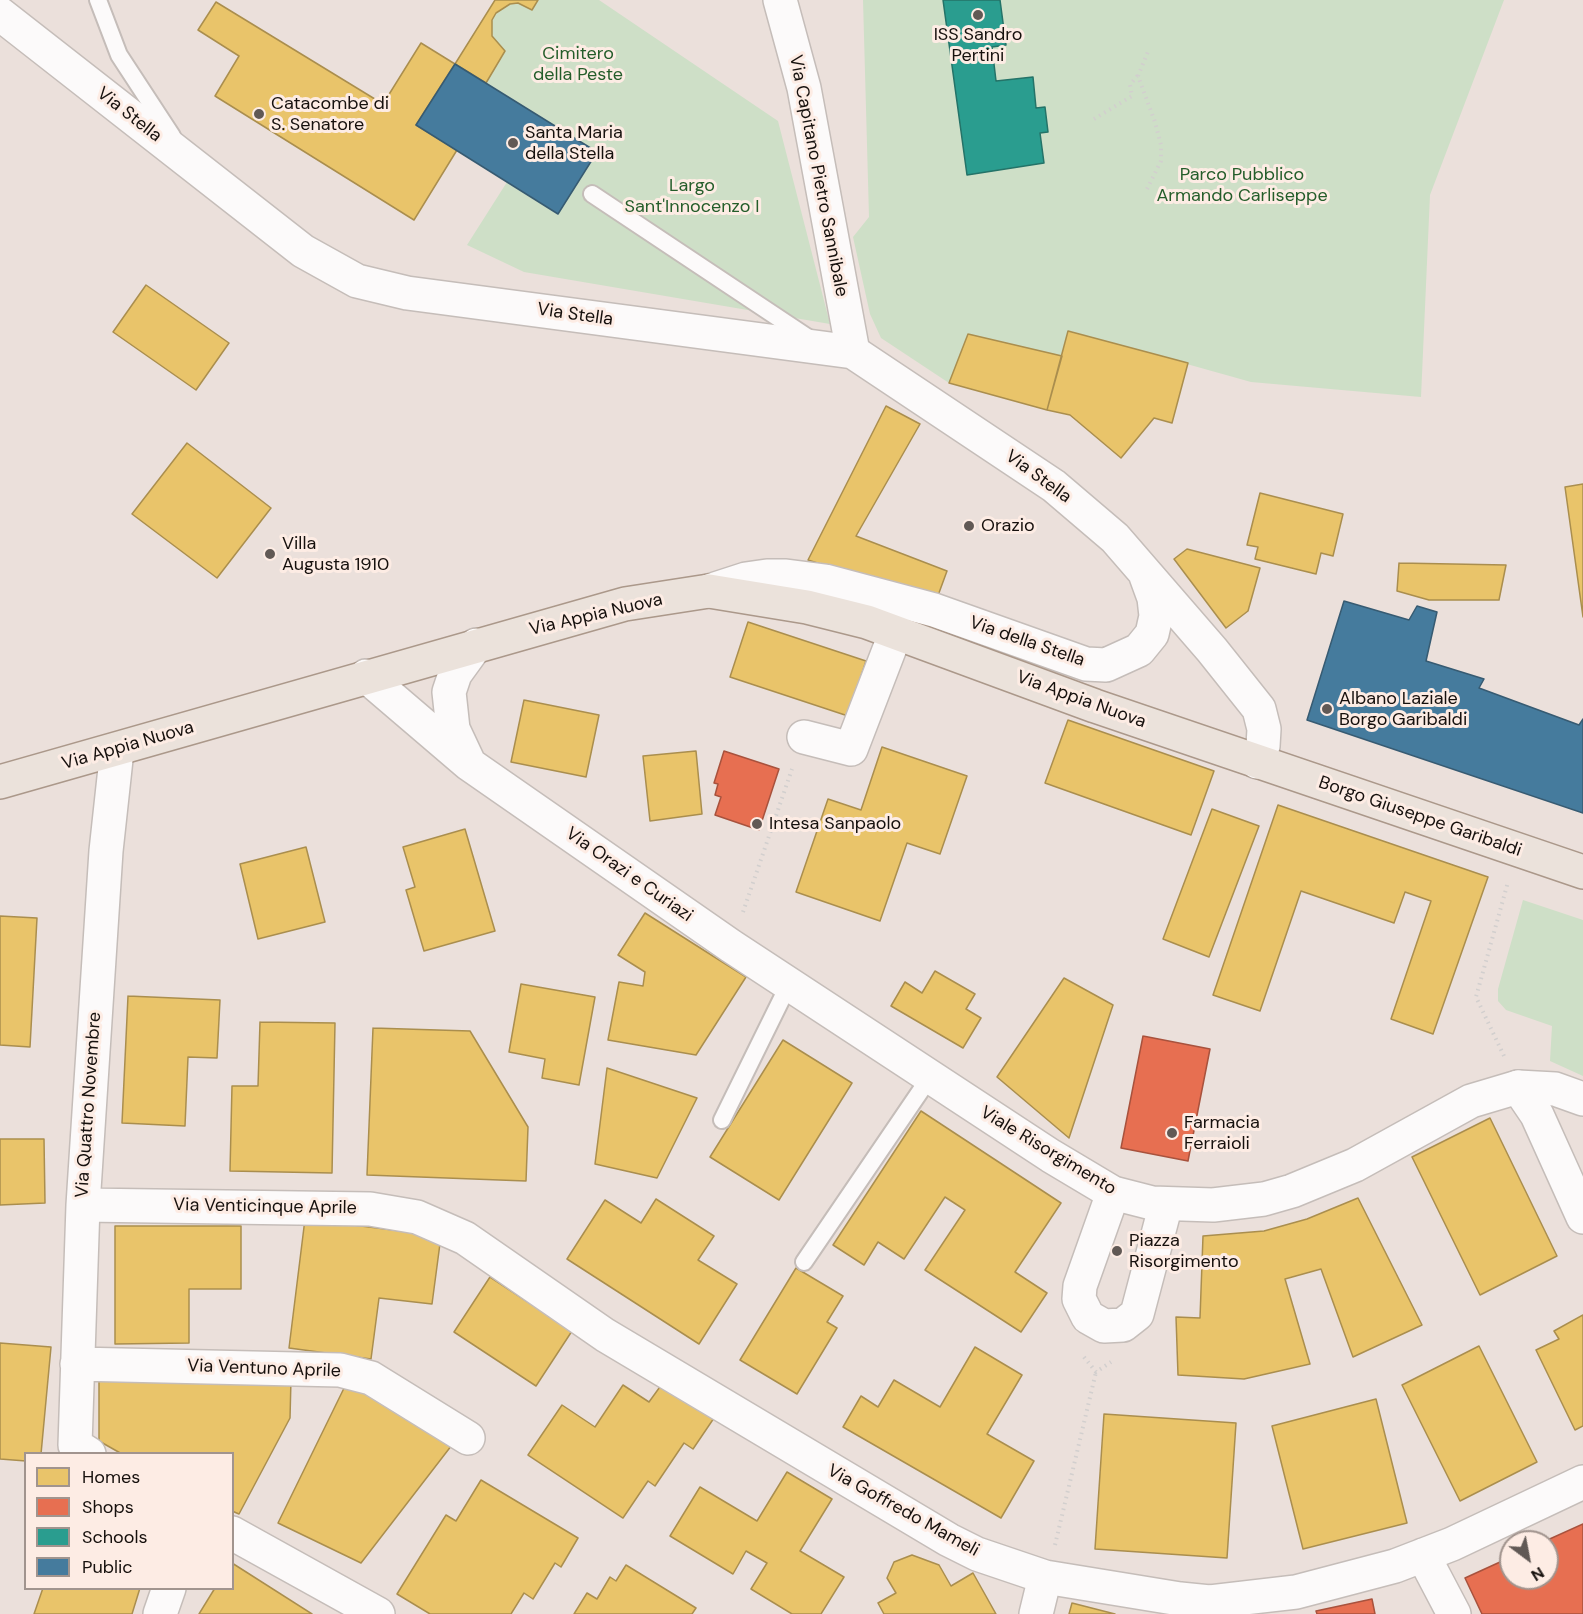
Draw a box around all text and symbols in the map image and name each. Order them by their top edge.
marker: ISS Sandro Pertini [971,8,985,22]
place label: ISS Sandro Pertini [934,24,1022,66]
park label: Cimitero della Peste [533,43,623,86]
street label: Via Capitano Pietro Sannibale [784,53,852,299]
street label: Via Stella [92,83,166,147]
place label: Catacombe di S. Senatore [271,93,389,136]
marker: Catacombe di S. Senatore [252,107,266,121]
place label: Santa Maria della Stella [525,122,623,164]
marker: Santa Maria della Stella [506,136,520,150]
park label: Parco Pubblico Armando Carliseppe [1156,164,1328,207]
park label: Largo Sant'Innocenzo I [625,175,759,218]
street label: Via Stella [536,299,614,331]
street label: Via Stella [1001,446,1075,508]
place label: Orazio [981,515,1035,537]
marker: Orazio [962,519,976,533]
place label: Villa Augusta 1910 [282,533,389,576]
marker: Villa Augusta 1910 [263,547,277,561]
street label: Via Appia Nuova [527,589,665,641]
street label: Via della Stella [967,612,1087,672]
street label: Via Appia Nuova [1013,667,1149,733]
place label: Albano Laziale Borgo Garibaldi [1339,688,1467,730]
marker: Albano Laziale Borgo Garibaldi [1320,702,1334,716]
street label: Via Appia Nuova [60,717,196,775]
street label: Borgo Giuseppe Garibaldi [1316,772,1524,862]
place label: Intesa Sanpaolo [769,813,901,835]
marker: Intesa Sanpaolo [750,817,764,831]
street label: Via Orazi e Curiazi [561,823,697,927]
street label: Via Quattro Novembre [72,1011,106,1199]
street label: Viale Risorgimento [976,1102,1120,1200]
place label: Farmacia Ferraioli [1184,1112,1260,1154]
marker: Farmacia Ferraioli [1165,1126,1179,1140]
street label: Via Venticinque Aprile [173,1195,357,1219]
place label: Piazza Risorgimento [1129,1230,1239,1272]
marker: Piazza Risorgimento [1110,1244,1124,1258]
street label: Via Ventuno Aprile [187,1356,341,1382]
legend [24,1452,234,1590]
street label: Via Goffredo Mameli [823,1460,983,1562]
text: Homes [82,1465,140,1489]
text: Shops [82,1495,134,1519]
text: Schools [82,1525,147,1549]
north arrow [1499,1530,1559,1590]
text: Public [82,1555,133,1579]
text: N [1527,1562,1548,1586]

